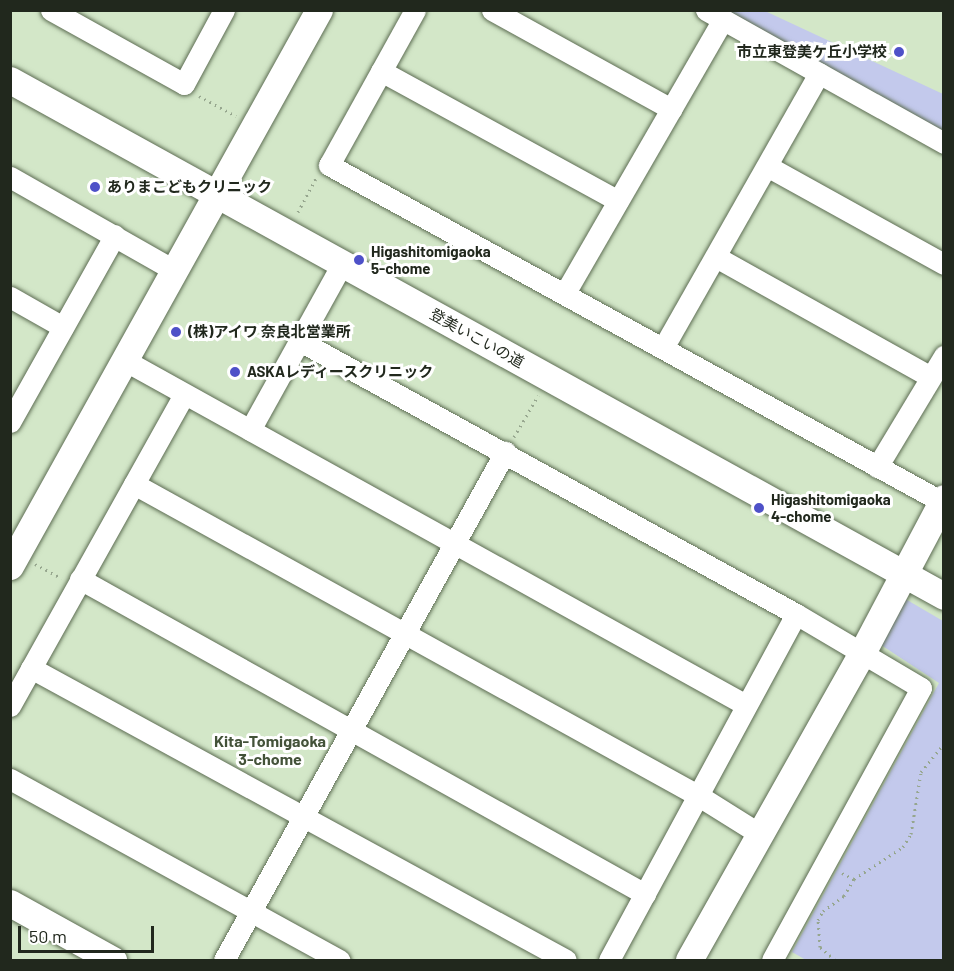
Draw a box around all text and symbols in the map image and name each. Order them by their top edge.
place label: 市立東登美ケ丘小学校 [737,43,887,61]
marker: 市立東登美ケ丘小学校 [892,45,906,59]
place label: ありまこどもクリニック [107,178,272,196]
marker: ありまこどもクリニック [88,180,102,194]
place label: Higashitomigaoka 5-chome [371,242,491,277]
marker: Higashitomigaoka 5-chome [352,253,366,267]
street label: 登美いこいの道 [427,305,527,371]
place label: (株)アイワ 奈良北営業所 [188,323,351,341]
marker: (株)アイワ 奈良北営業所 [169,325,183,339]
place label: ASKAレディースクリニック [247,363,435,381]
marker: ASKAレディースクリニック [228,365,242,379]
place label: Higashitomigaoka 4-chome [771,490,891,525]
marker: Higashitomigaoka 4-chome [752,501,766,515]
district label: Kita-Tomigaoka 3-chome [214,731,326,769]
scale bar [21,914,158,952]
text: 50 m [29,925,67,947]

